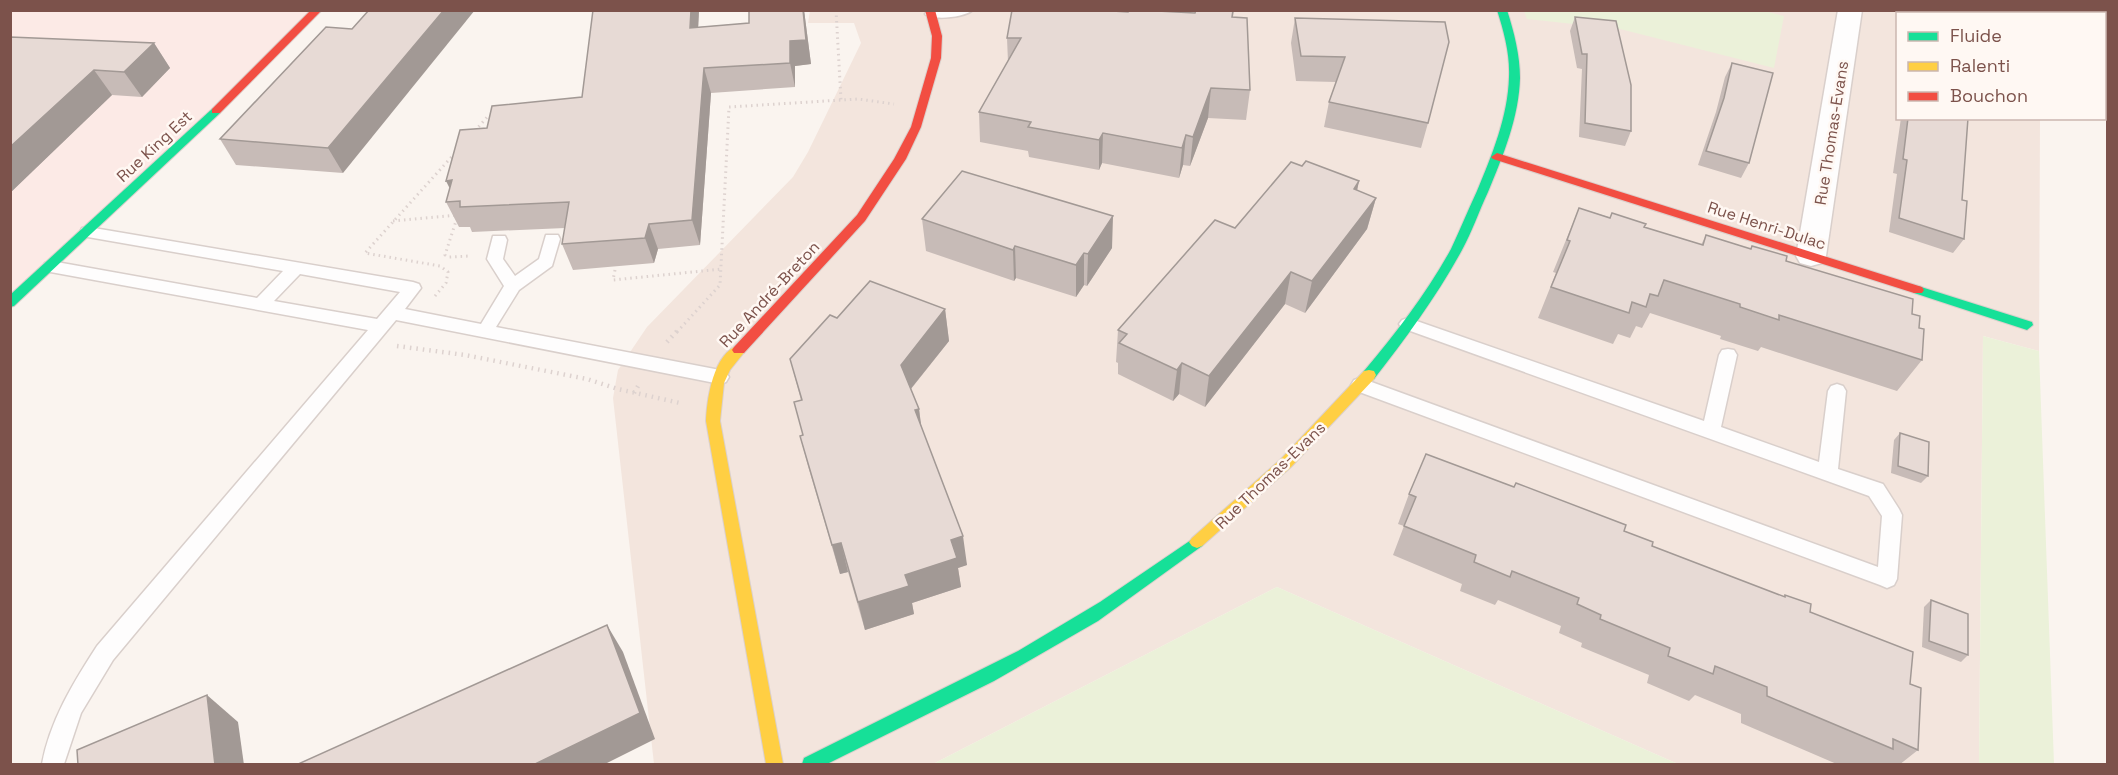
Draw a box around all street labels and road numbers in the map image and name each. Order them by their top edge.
street label: Rue Thomas-Evans [1810,60,1853,207]
street label: Rue King Est [112,106,197,187]
street label: Rue Henri-Dulac [1705,196,1829,255]
street label: Rue André-Breton [715,237,824,352]
street label: Rue Thomas-Evans [1211,417,1330,533]

